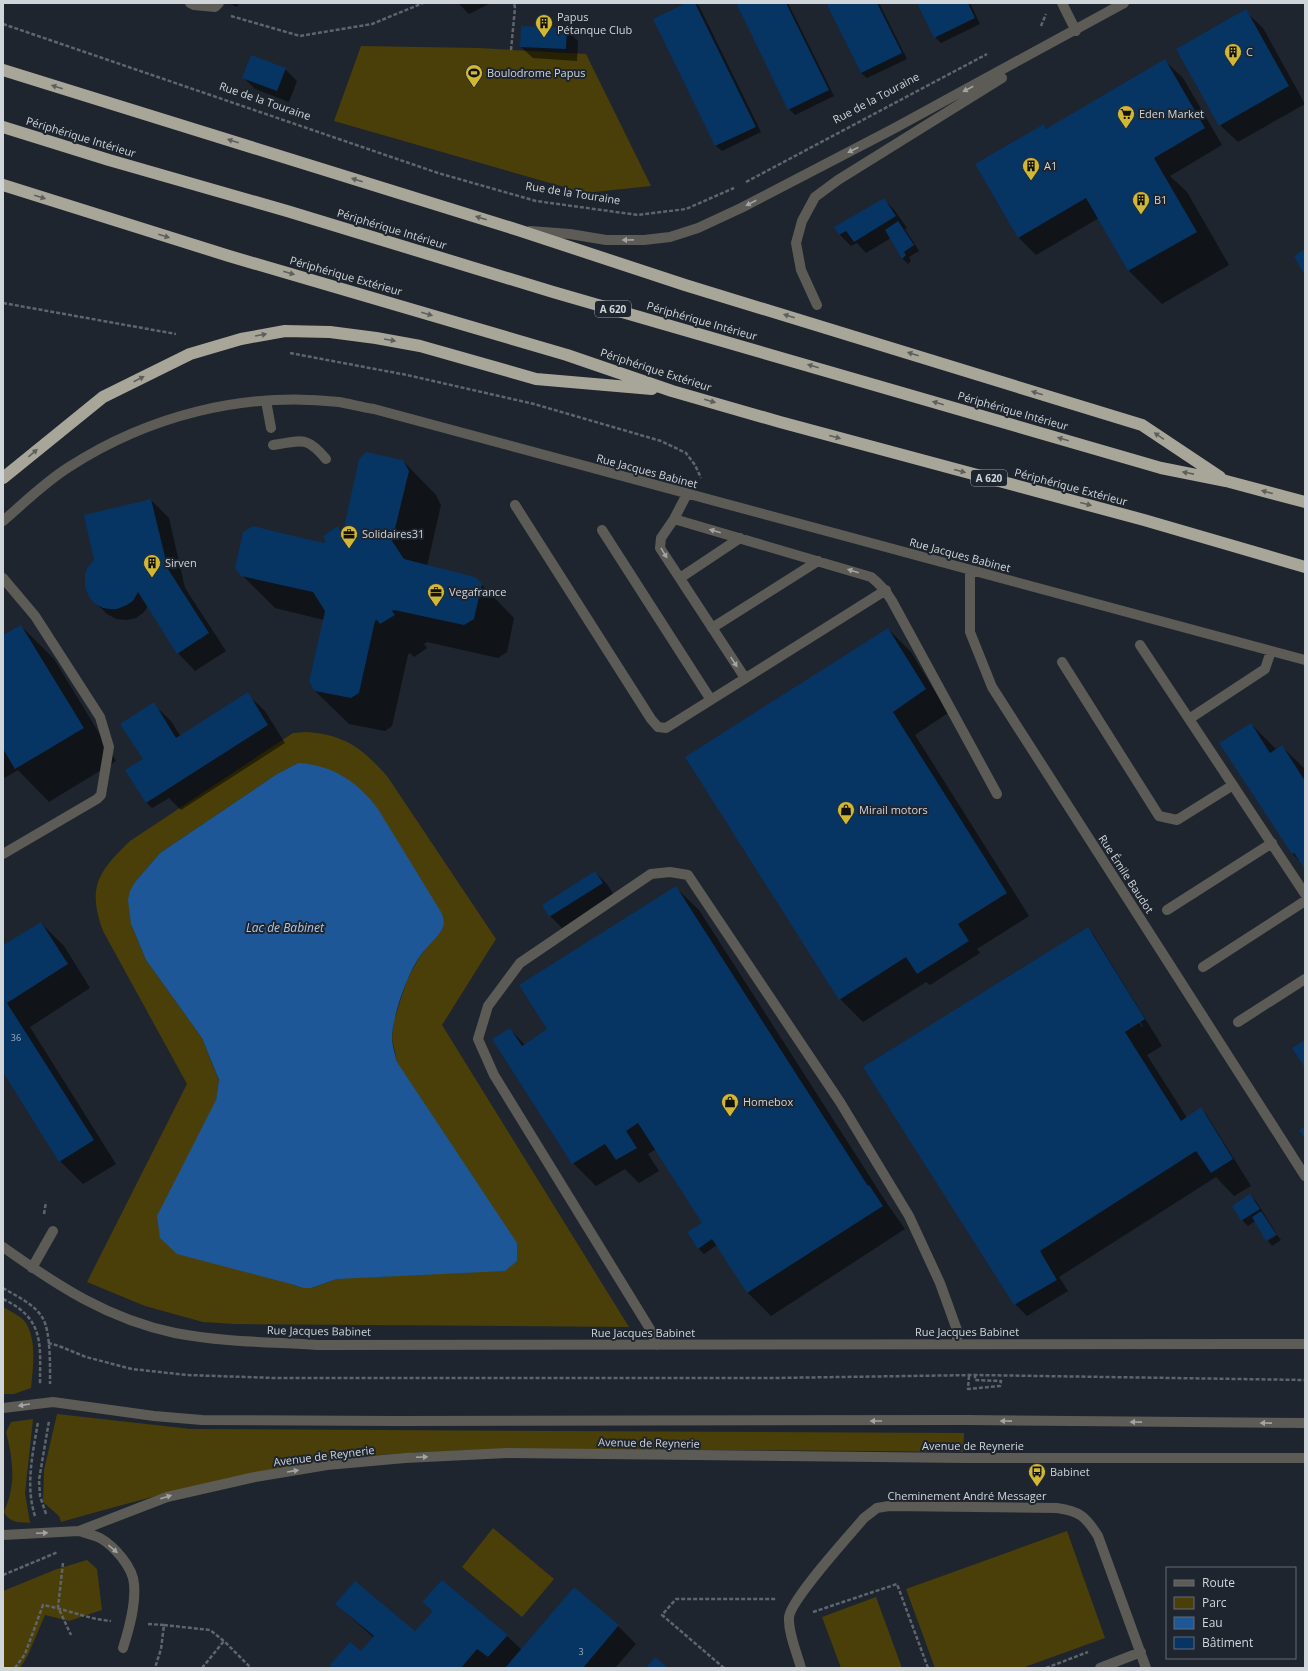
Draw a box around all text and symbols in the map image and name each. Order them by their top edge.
place label: Papus Pétanque Club [557,9,633,37]
building icon: Papus Pétanque Club [534,13,554,38]
building icon: C [1223,42,1243,67]
place label: C [1246,44,1253,59]
sports icon: Boulodrome Papus [464,63,484,88]
place label: Boulodrome Papus [487,65,585,80]
street label: Rue de la Touraine [830,68,922,127]
street label: Rue de la Touraine [217,78,313,123]
one-way arrow [51,84,63,90]
one-way arrow [962,86,974,92]
supermarket icon: Eden Market [1116,104,1136,129]
place label: Eden Market [1139,106,1204,121]
street label: Périphérique Intérieur [24,113,138,161]
one-way arrow [226,138,238,144]
one-way arrow [847,147,859,153]
building icon: A1 [1021,156,1041,181]
place label: A1 [1044,158,1057,173]
one-way arrow [350,177,362,183]
street label: Rue de la Touraine [525,178,622,207]
building icon: B1 [1131,190,1151,215]
place label: B1 [1154,192,1167,207]
one-way arrow [35,194,47,200]
one-way arrow [745,199,757,206]
street label: Périphérique Intérieur [335,205,449,253]
one-way arrow [475,215,487,221]
one-way arrow [159,233,171,239]
one-way arrow [621,237,634,243]
street label: Périphérique Extérieur [288,252,405,299]
one-way arrow [283,270,295,276]
street label: Périphérique Intérieur [645,298,760,344]
road number: A 620 [595,301,631,317]
one-way arrow [421,311,433,317]
one-way arrow [782,313,794,319]
one-way arrow [255,332,267,338]
one-way arrow [384,338,396,344]
street label: Périphérique Extérieur [599,344,714,395]
one-way arrow [907,351,919,357]
one-way arrow [807,363,819,369]
one-way arrow [133,376,145,382]
street label: Périphérique Intérieur [956,388,1071,434]
one-way arrow [1031,389,1043,395]
one-way arrow [703,399,716,405]
one-way arrow [932,400,944,406]
one-way arrow [1154,432,1164,440]
one-way arrow [829,434,841,440]
one-way arrow [1057,436,1069,442]
one-way arrow [27,449,38,458]
street label: Rue Jacques Babinet [595,450,699,491]
street label: Périphérique Extérieur [1013,464,1130,509]
one-way arrow [954,468,967,474]
road number: A 620 [971,470,1007,486]
one-way arrow [1182,470,1194,476]
one-way arrow [1261,489,1273,495]
one-way arrow [1080,502,1092,508]
office icon: Solidaires31 [339,524,359,549]
place label: Solidaires31 [362,526,424,541]
one-way arrow [709,528,721,534]
street label: Rue Jacques Babinet [908,534,1012,575]
one-way arrow [660,547,667,559]
building icon: Sirven [142,553,162,578]
place label: Sirven [165,555,197,570]
one-way arrow [847,568,859,574]
office icon: Vegafrance [426,582,446,607]
place label: Vegafrance [449,584,506,599]
one-way arrow [731,656,738,668]
shop icon: Mirail motors [836,800,856,825]
place label: Mirail motors [859,802,928,817]
street label: Rue Émile Baudot [1095,832,1157,916]
water label: Lac de Babinet [246,919,325,936]
house number: 36 [11,1031,21,1044]
shop icon: Homebox [720,1092,740,1117]
place label: Homebox [743,1094,793,1109]
street label: Rue Jacques Babinet [267,1322,371,1339]
street label: Rue Jacques Babinet [915,1324,1019,1339]
street label: Rue Jacques Babinet [591,1325,695,1340]
one-way arrow [18,1402,30,1408]
one-way arrow [869,1418,882,1424]
one-way arrow [999,1418,1012,1424]
one-way arrow [1129,1419,1142,1425]
one-way arrow [1259,1420,1272,1426]
street label: Avenue de Reynerie [598,1434,700,1451]
street label: Avenue de Reynerie [922,1438,1024,1453]
street label: Avenue de Reynerie [273,1442,375,1469]
one-way arrow [416,1454,429,1460]
bus stop icon: Babinet [1027,1462,1047,1487]
place label: Babinet [1050,1464,1090,1479]
one-way arrow [287,1468,299,1474]
street label: Cheminement André Messager [888,1488,1047,1503]
one-way arrow [160,1494,172,1500]
one-way arrow [36,1530,49,1536]
one-way arrow [108,1544,118,1553]
legend [1166,1567,1296,1659]
text: Route [1202,1574,1235,1591]
text: Parc [1202,1594,1227,1611]
text: Eau [1202,1614,1223,1631]
text: Bâtiment [1202,1634,1253,1651]
house number: 3 [578,1645,584,1658]

